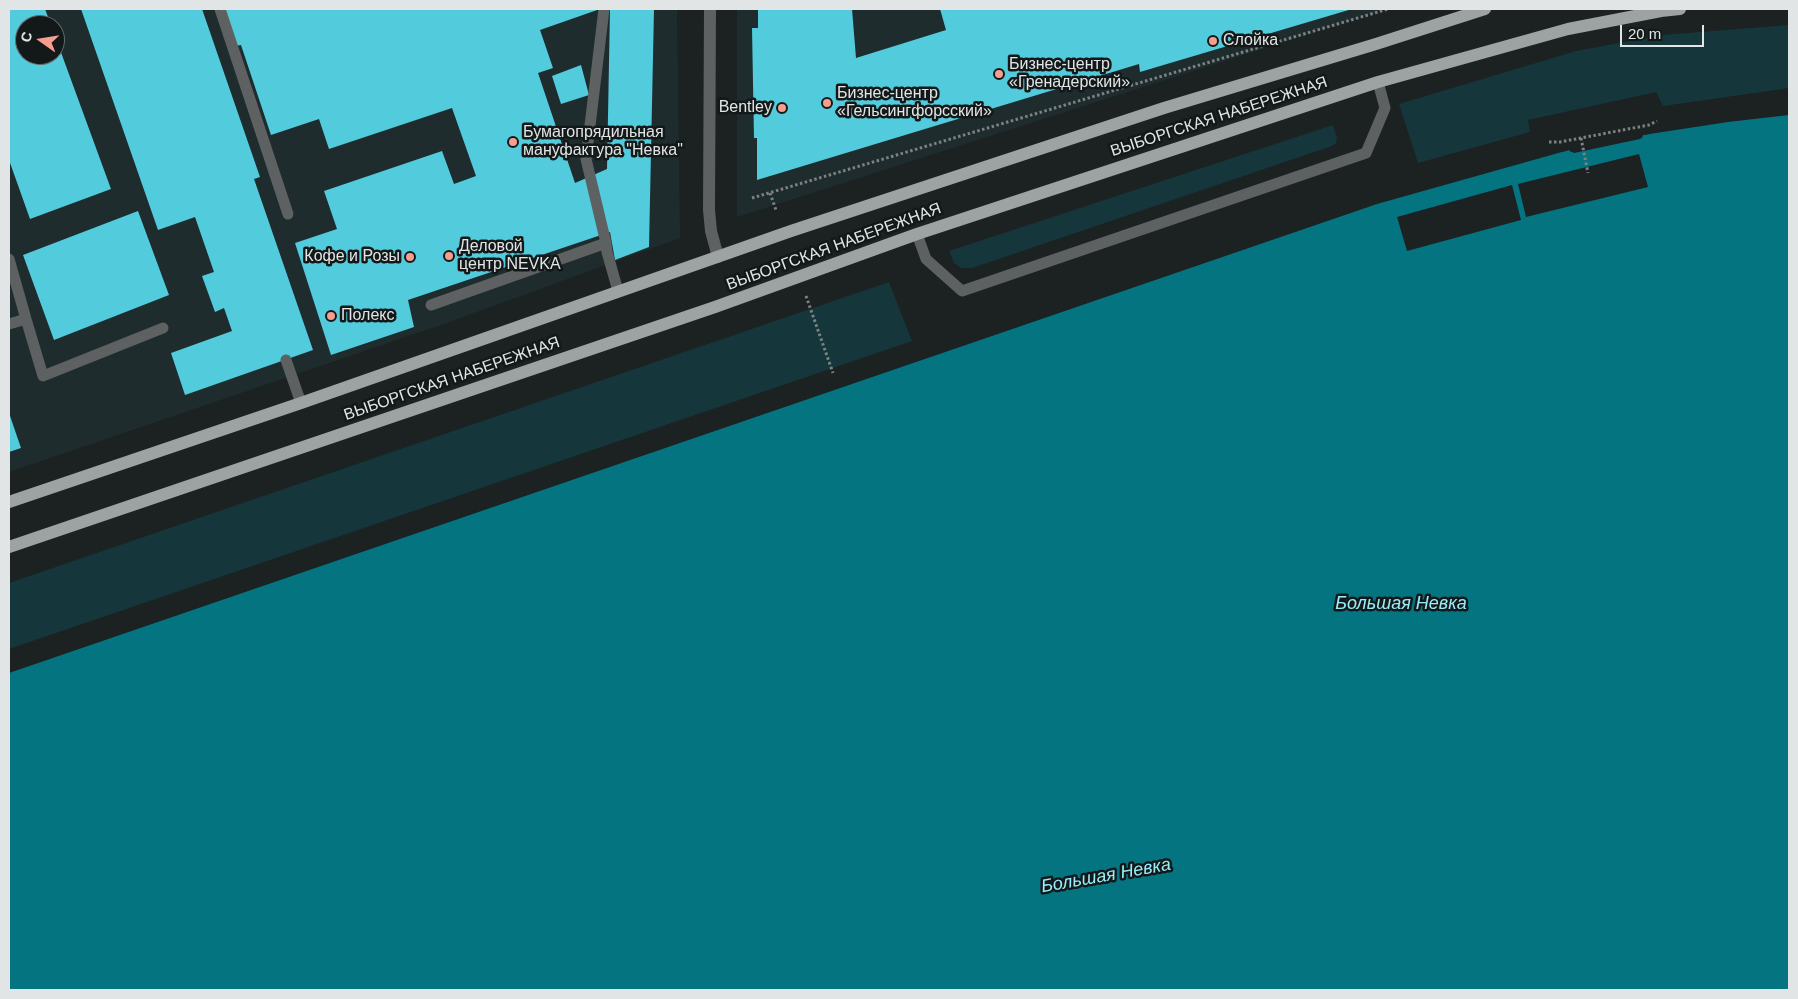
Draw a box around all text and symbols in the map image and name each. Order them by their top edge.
north arrow [15,15,65,65]
scale bar [1623,15,1707,47]
text: 20 m [1628,25,1661,42]
text: С [17,30,35,44]
place label: Слойка [1223,31,1278,51]
marker: Слойка [1207,35,1219,47]
place label: Бизнес-центр «Гренадерский» [1009,55,1130,93]
marker: Бизнес-центр «Гренадерский» [993,68,1005,80]
street label: ВЫБОРГСКАЯ НАБЕРЕЖНАЯ [1108,73,1330,161]
place label: Бизнес-центр «Гельсингфорсский» [837,84,992,122]
marker: Бизнес-центр «Гельсингфорсский» [821,97,833,109]
place label: Bentley [719,98,772,118]
marker: Bentley [776,102,788,114]
place label: Бумагопрядильная мануфактура "Невка" [523,123,683,161]
marker: Бумагопрядильная мануфактура "Невка" [507,136,519,148]
street label: ВЫБОРГСКАЯ НАБЕРЕЖНАЯ [724,199,944,295]
place label: Деловой центр NEVKA [459,237,561,275]
place label: Кофе и Розы [304,247,400,267]
marker: Деловой центр NEVKA [443,250,455,262]
marker: Кофе и Розы [404,251,416,263]
place label: Полекс [341,306,394,326]
marker: Полекс [325,310,337,322]
street label: ВЫБОРГСКАЯ НАБЕРЕЖНАЯ [342,333,562,425]
water label: Большая Невка [1335,593,1467,615]
water label: Большая Невка [1039,854,1173,898]

